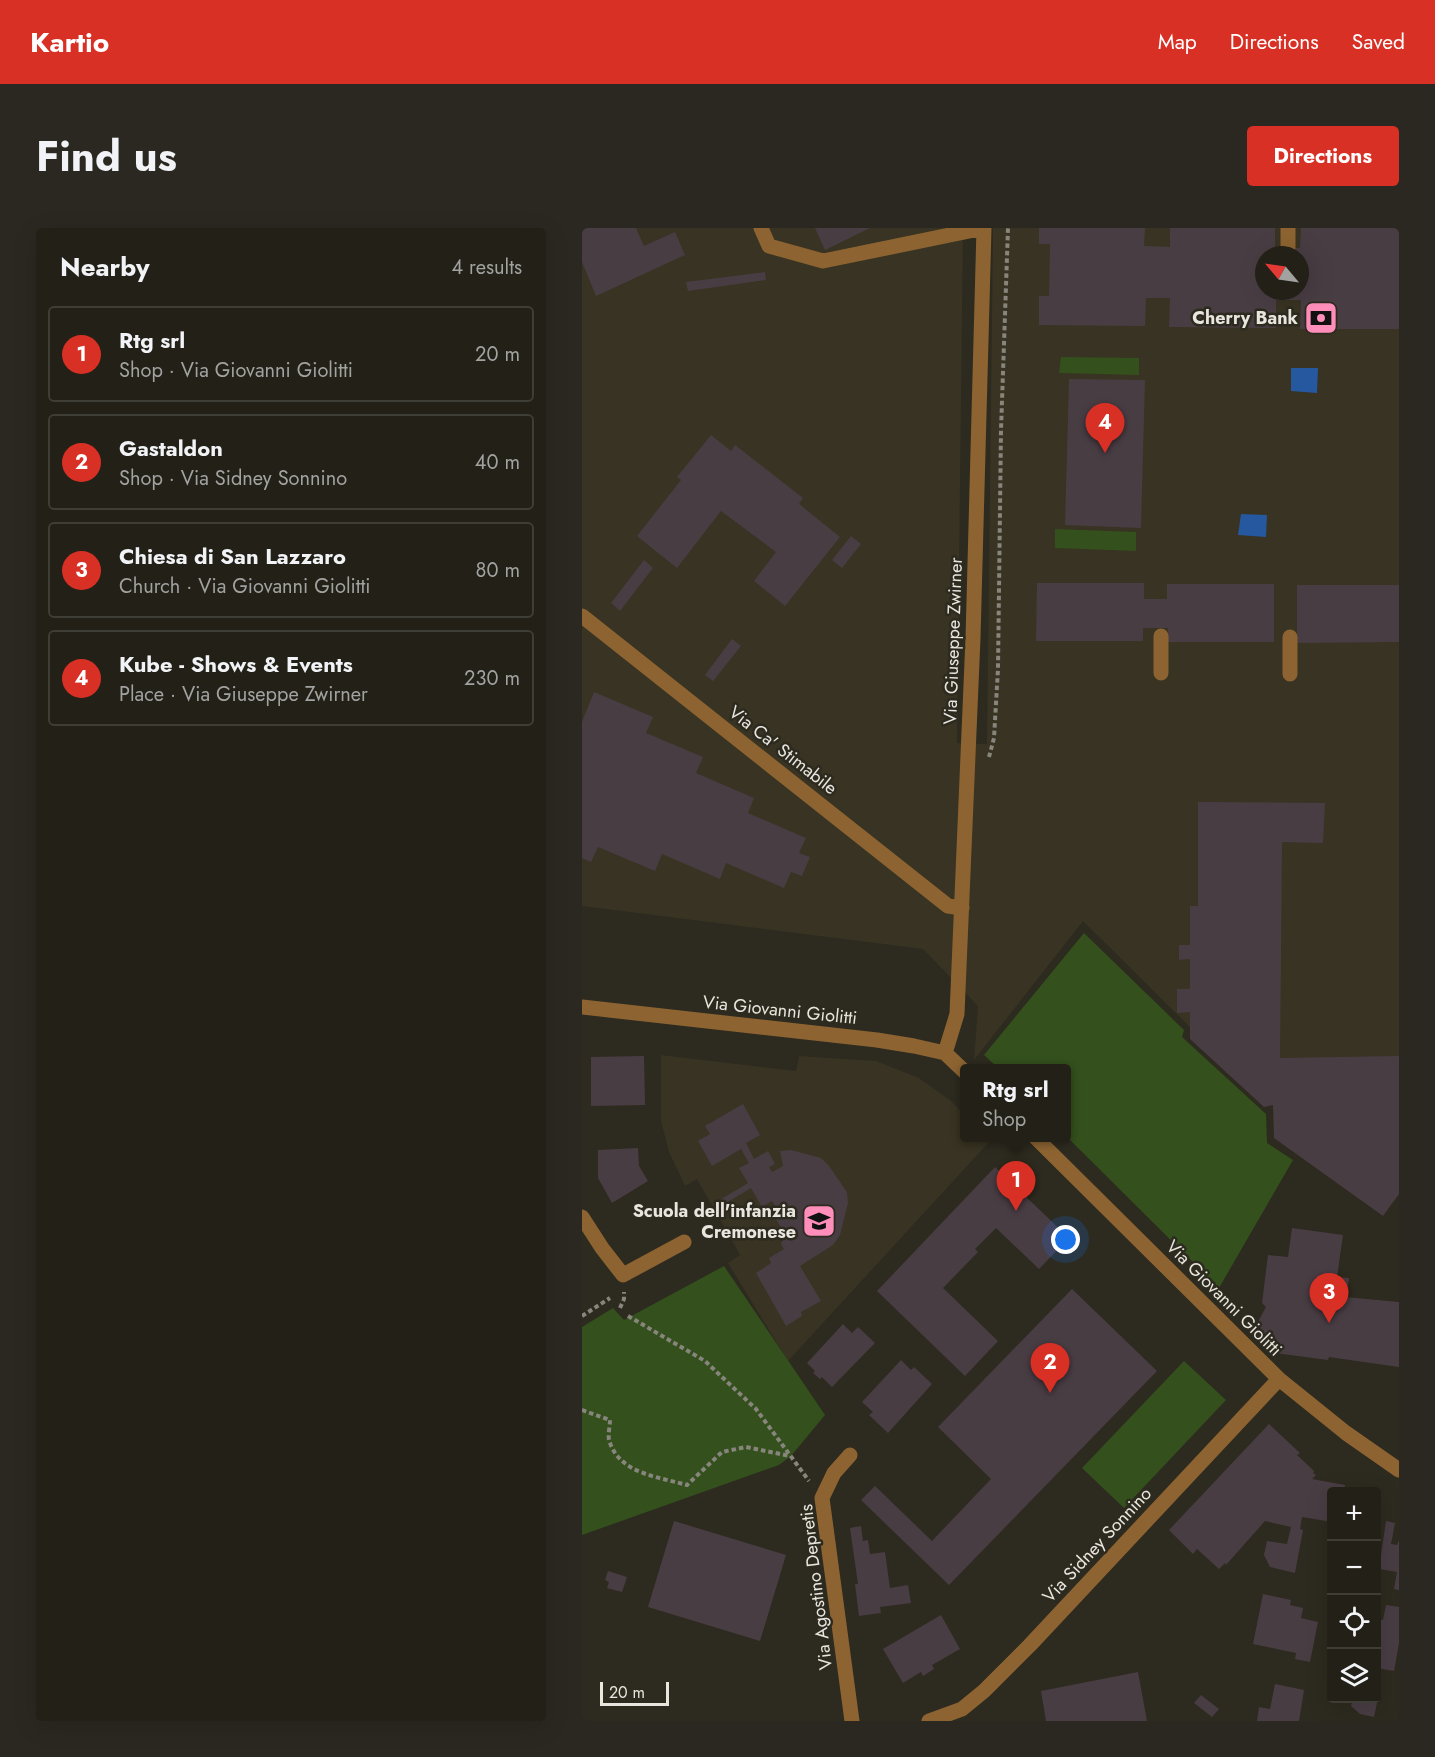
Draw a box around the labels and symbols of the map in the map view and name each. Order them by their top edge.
north arrow [1255,246,1309,300]
bank icon: Cherry Bank [1303,300,1339,336]
place label: Cherry Bank [1192,305,1299,331]
pin: 4 [1086,404,1124,453]
street label: Via Giuseppe Zwirner [937,556,969,725]
street label: Via Ca' Stimabile [723,699,843,801]
street label: Via Giovanni Giolitti [702,989,858,1031]
pin: 1 [996,1162,1036,1211]
place label: Scuola dell'infanzia Cremonese [633,1198,796,1245]
school or university icon: Scuola dell'infanzia Cremonese [801,1203,837,1239]
your location [1051,1225,1080,1254]
street label: Via Giovanni Giolitti [1160,1234,1288,1362]
pin: 3 [1310,1274,1348,1323]
pin: 2 [1030,1344,1070,1393]
street label: Via Sidney Sonnino [1036,1481,1158,1609]
street label: Via Agostino Depretis [793,1503,839,1671]
scale bar [600,1679,669,1706]

